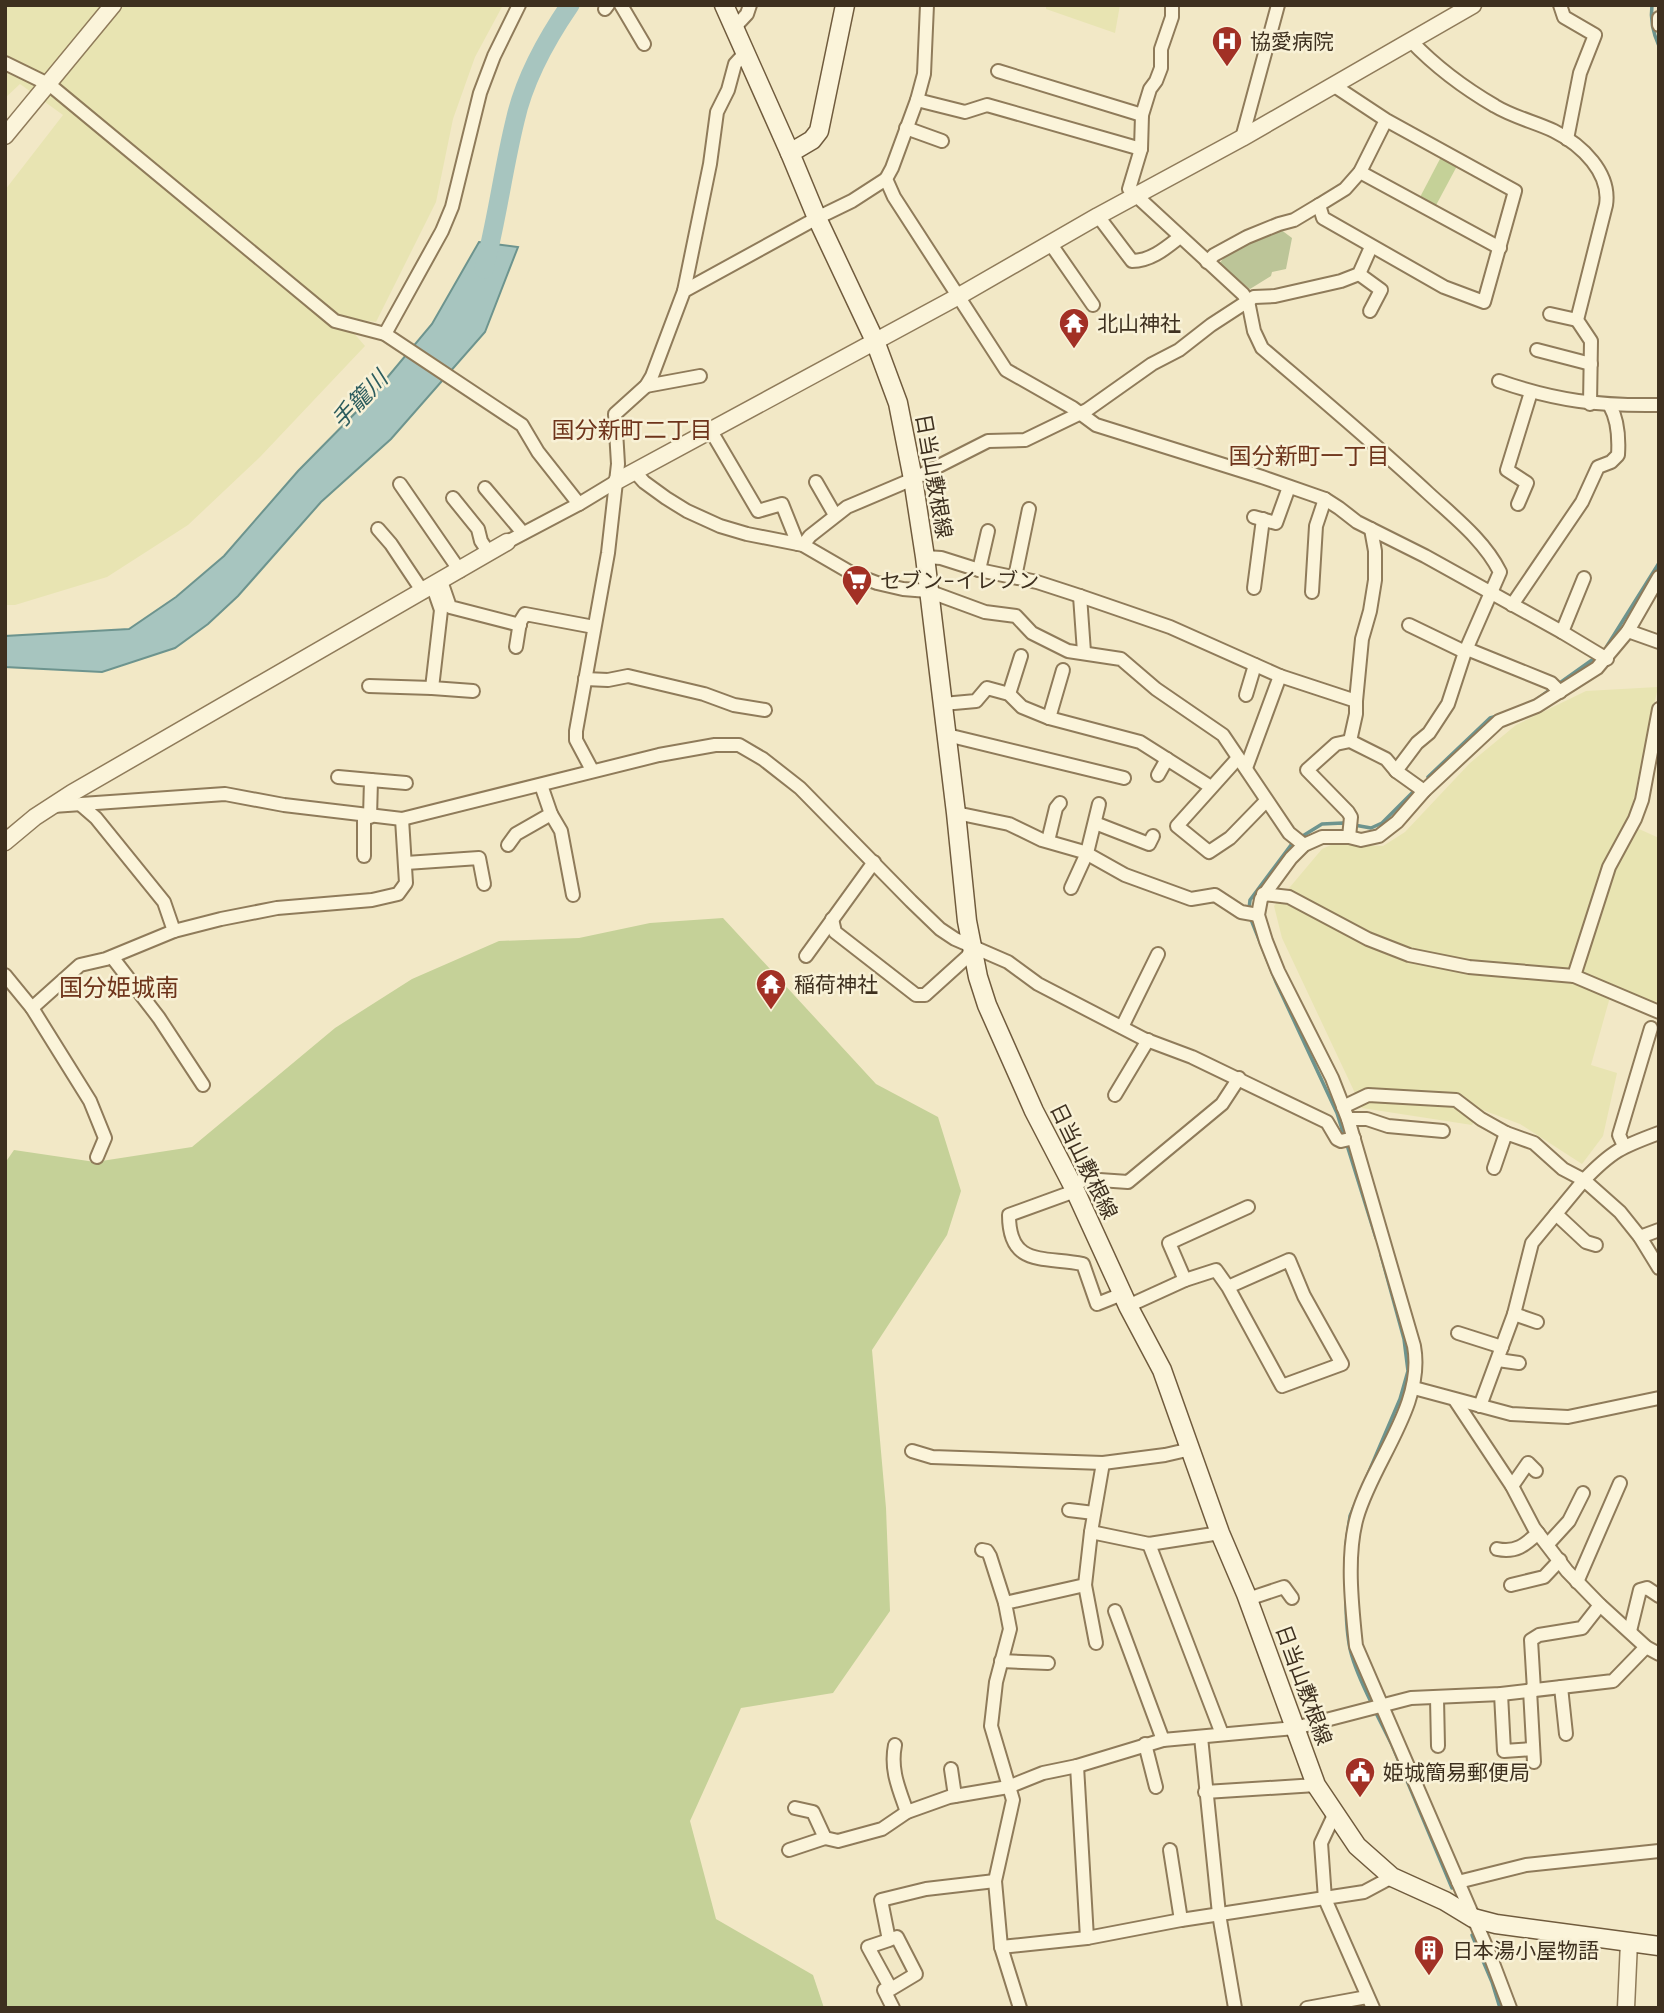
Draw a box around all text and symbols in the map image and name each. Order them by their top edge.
hospital icon: 協愛病院 [1210,24,1244,68]
place label: 協愛病院 [1250,28,1334,55]
temple icon: 北山神社 [1057,306,1091,350]
place label: 北山神社 [1097,310,1181,337]
water label: 手籠川 [325,362,395,434]
street label: 日当山敷根線 [910,412,958,540]
district label: 国分新町二丁目 [552,415,713,444]
district label: 国分新町一丁目 [1229,441,1390,470]
supermarket icon: セブン-イレブン [840,563,874,607]
place label: セブン-イレブン [880,567,1039,594]
temple icon: 稲荷神社 [754,967,788,1011]
place label: 稲荷神社 [794,971,878,998]
district label: 国分姫城南 [59,972,179,1003]
street label: 日当山敷根線 [1044,1098,1124,1224]
street label: 日当山敷根線 [1270,1621,1338,1749]
public building icon: 姫城簡易郵便局 [1343,1755,1377,1799]
place label: 姫城簡易郵便局 [1383,1759,1530,1786]
building icon: 日本湯小屋物語 [1412,1933,1446,1977]
place label: 日本湯小屋物語 [1452,1937,1599,1964]

